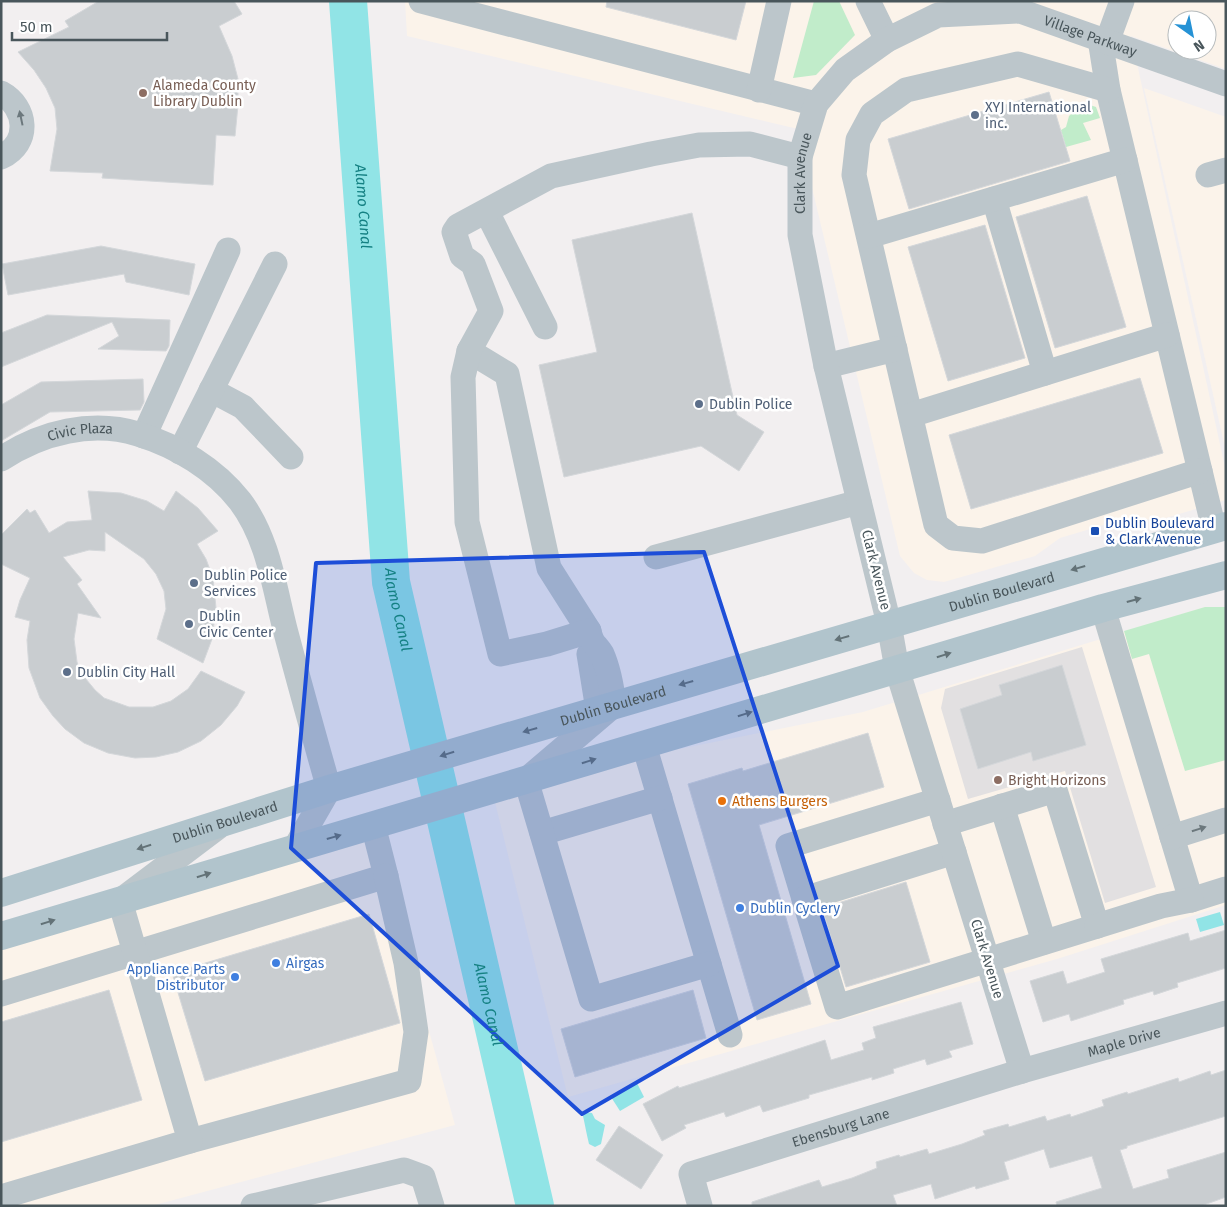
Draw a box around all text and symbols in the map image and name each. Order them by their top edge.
scale bar [12,10,168,42]
north arrow [1167,10,1217,60]
street label: Village Parkway [1042,12,1139,60]
text: 50 m [20,18,53,36]
text: N [1190,36,1207,55]
place label: Alameda County Library Dublin [153,77,256,110]
marker: Alameda County Library Dublin [137,87,149,99]
place label: XYJ International inc. [985,99,1091,132]
marker: XYJ International inc. [969,109,981,121]
one-way arrow [17,110,25,126]
street label: Clark Avenue [792,130,815,214]
water label: Alamo Canal [351,163,375,249]
place label: Dublin Police [709,396,792,413]
marker: Dublin Police [693,398,705,410]
street label: Civic Plaza [45,420,114,444]
place label: Dublin Boulevard & Clark Avenue [1105,515,1215,548]
marker: Dublin Boulevard & Clark Avenue [1089,525,1101,537]
street label: Clark Avenue [858,528,894,612]
one-way arrow [1070,565,1085,573]
water label: Alamo Canal [381,566,416,653]
place label: Dublin Police Services [204,567,287,600]
street label: Dublin Boulevard [947,568,1057,615]
marker: Dublin Police Services [188,577,200,589]
one-way arrow [1126,595,1141,603]
place label: Dublin Civic Center [199,608,274,641]
marker: Dublin Civic Center [183,618,195,630]
one-way arrow [834,634,849,642]
one-way arrow [937,651,952,659]
place label: Dublin City Hall [77,664,175,681]
marker: Dublin City Hall [61,666,73,678]
one-way arrow [678,680,693,688]
street label: Dublin Boulevard [558,682,668,729]
one-way arrow [738,710,753,718]
one-way arrow [523,726,538,734]
one-way arrow [440,751,455,759]
one-way arrow [582,756,597,764]
place label: Bright Horizons [1008,772,1107,789]
marker: Bright Horizons [992,774,1004,786]
place label: Athens Burgers [732,793,828,810]
marker: Athens Burgers [716,795,728,807]
street label: Dublin Boulevard [170,797,280,847]
one-way arrow [1192,824,1207,832]
one-way arrow [327,832,342,840]
one-way arrow [136,844,151,852]
one-way arrow [196,871,211,879]
place label: Dublin Cyclery [750,900,840,917]
marker: Dublin Cyclery [734,902,746,914]
street label: Clark Avenue [967,917,1007,1001]
one-way arrow [41,918,56,926]
place label: Airgas [286,955,325,972]
marker: Airgas [270,957,282,969]
water label: Alamo Canal [470,960,507,1048]
place label: Appliance Parts Distributor [127,961,226,994]
marker: Appliance Parts Distributor [229,971,241,983]
street label: Maple Drive [1086,1024,1163,1060]
street label: Ebensburg Lane [790,1104,892,1151]

